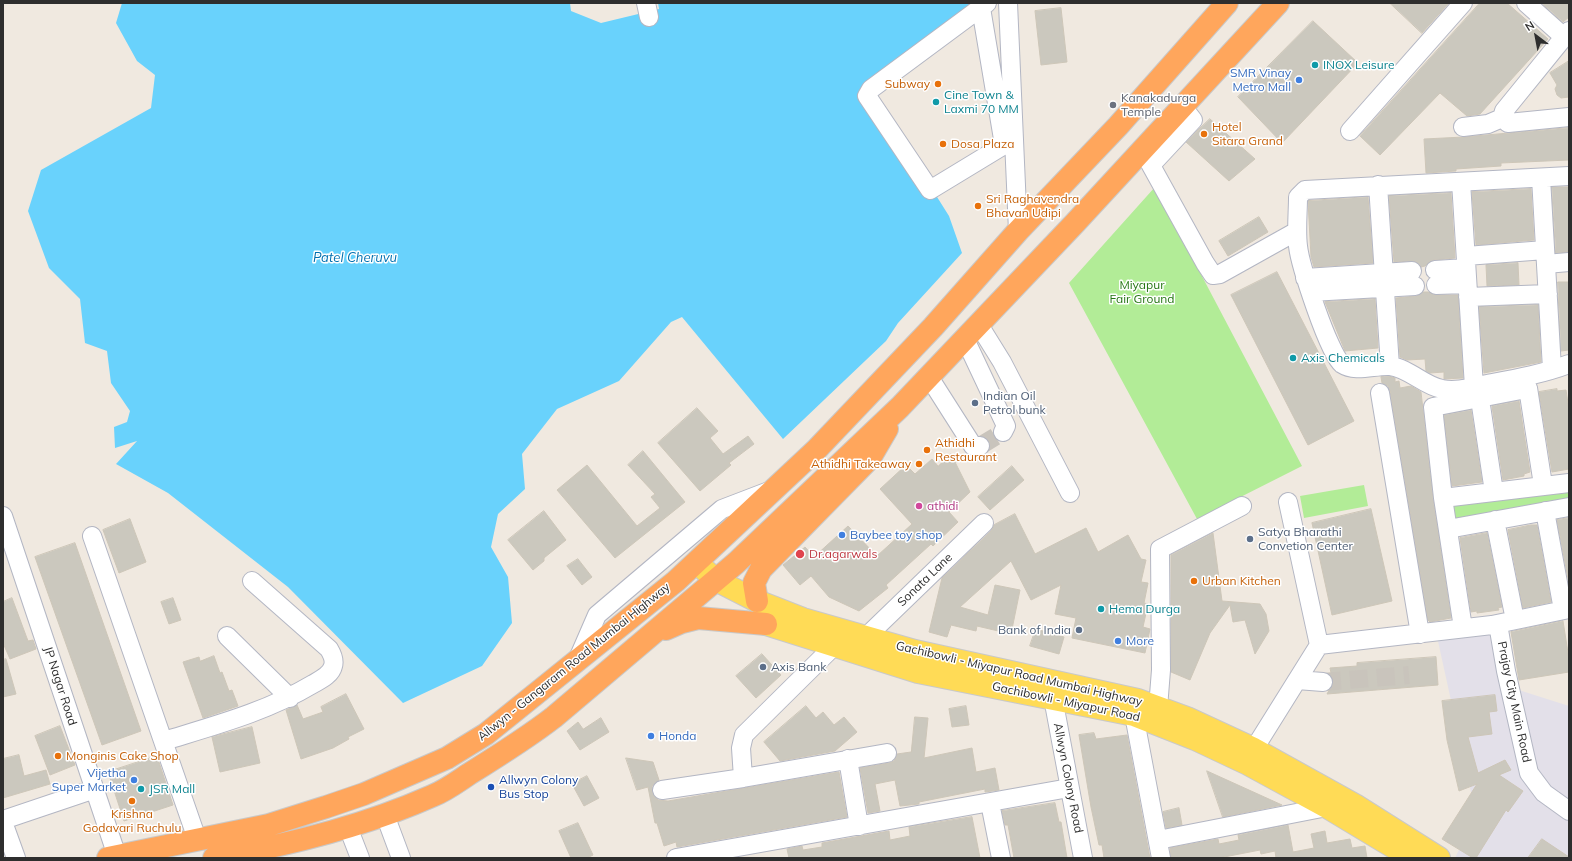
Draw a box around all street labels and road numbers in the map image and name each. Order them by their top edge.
street label: Sonata Lane [895,550,955,610]
street label: Allwyn - Gangaram Road Mumbai Highway [475,580,673,744]
street label: Gachibowli - Miyapur Road Mumbai Highway [894,639,1144,709]
street label: Prajay City Main Road [1494,640,1534,764]
street label: JP Nagar Road [40,645,80,727]
street label: Gachibowli - Miyapur Road [991,679,1141,725]
street label: Allwyn Colony Road [1050,722,1086,834]

